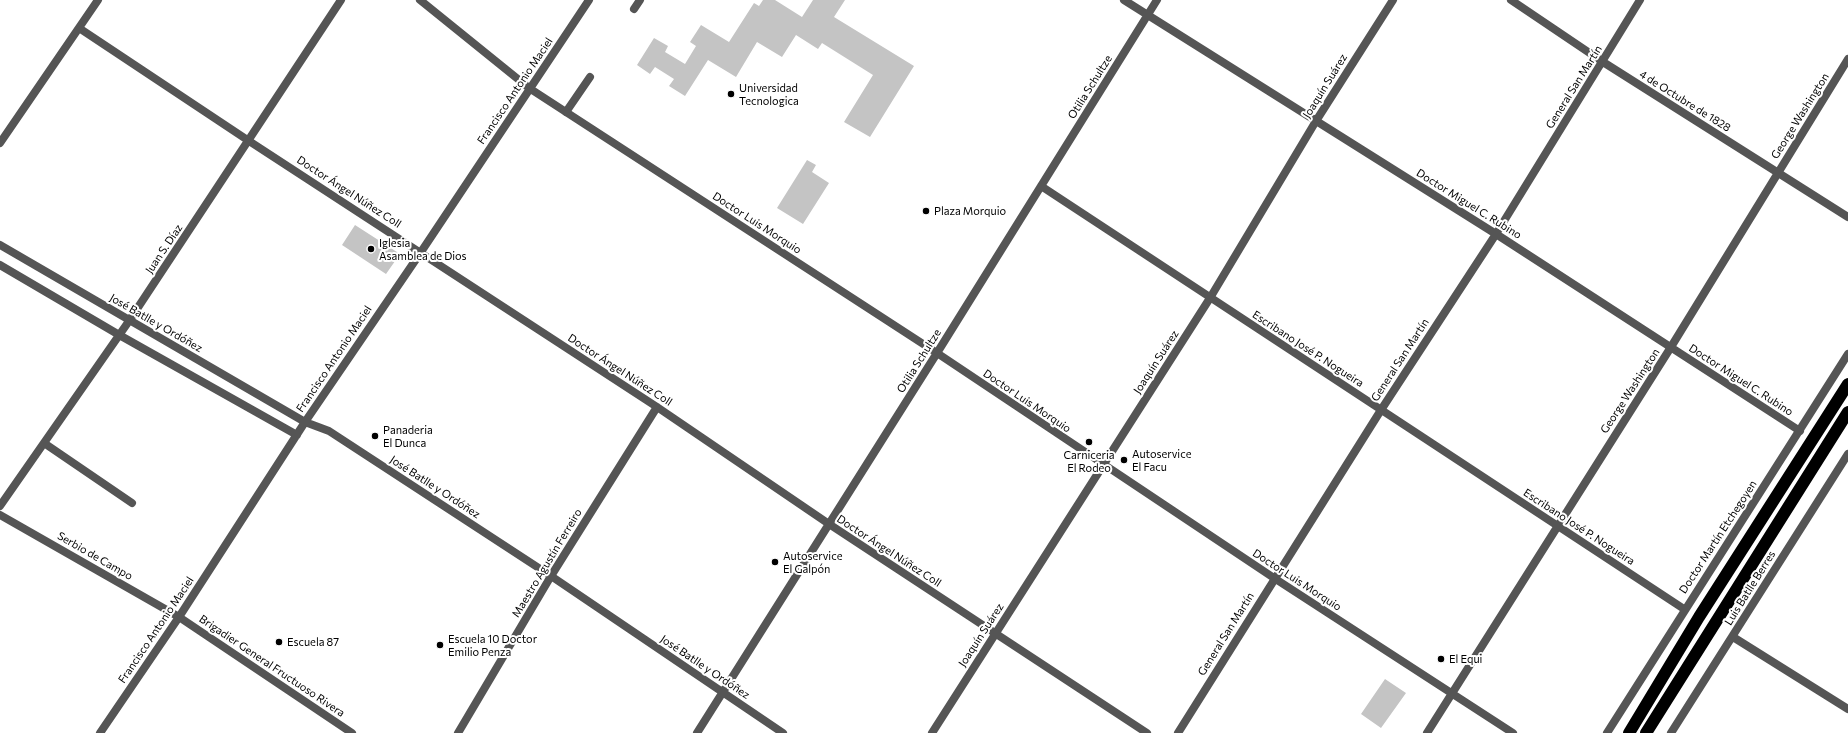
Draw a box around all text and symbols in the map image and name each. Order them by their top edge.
street label: Francisco Antonio Maciel [474,35,556,147]
street label: General San Martín [1543,43,1605,131]
street label: Joaquín Suárez [1300,52,1350,120]
street label: Otilia Schultze [1065,53,1115,121]
street label: 4 de Octubre de 1828 [1637,68,1733,134]
street label: George Washington [1768,71,1832,161]
place label: Universidad Tecnologica [739,81,799,107]
marker: Universidad Tecnologica [726,89,736,99]
street label: Doctor Ángel Núñez Coll [294,153,404,231]
street label: Doctor Miguel C. Rubino [1414,166,1524,242]
street label: Doctor Luis Morquio [710,189,804,257]
place label: Plaza Morquio [934,204,1006,218]
marker: Plaza Morquio [921,206,931,216]
street label: Juan S. Díaz [143,222,185,276]
place label: Iglesia Asamblea de Dios [379,236,467,262]
marker: Iglesia Asamblea de Dios [366,244,376,254]
street label: José Batlle y Ordóñez [107,291,205,355]
street label: Francisco Antonio Maciel [293,303,375,415]
street label: Escribano José P. Nogueira [1250,308,1366,390]
street label: General San Martín [1368,316,1432,404]
street label: Otilia Schultze [894,327,944,395]
street label: Joaquín Suárez [1131,328,1181,396]
street label: Doctor Ángel Núñez Coll [565,331,675,409]
street label: Doctor Miguel C. Rubino [1686,341,1796,419]
street label: George Washington [1598,346,1662,436]
street label: Doctor Luis Morquio [981,367,1073,435]
place label: Panaderia El Dunca [383,423,433,449]
marker: Panaderia El Dunca [370,431,380,441]
marker: Carniceria El Rodeo [1084,437,1094,447]
place label: Autoservice El Facu [1132,447,1191,473]
place label: Carniceria El Rodeo [1063,448,1115,474]
street label: José Batlle y Ordóñez [387,453,483,521]
marker: Autoservice El Facu [1119,455,1129,465]
street label: Doctor Martín Etchegoyen [1676,478,1760,596]
street label: Escribano José P. Nogueira [1521,486,1637,568]
street label: Maestro Agustín Ferreiro [509,506,585,620]
street label: Doctor Ángel Núñez Coll [834,512,944,590]
street label: Serbio de Campo [55,529,135,583]
street label: Doctor Luis Morquio [1250,546,1344,614]
street label: Luis Batlle Berres [1722,548,1778,628]
place label: Autoservice El Galpón [783,549,842,575]
marker: Autoservice El Galpón [770,557,780,567]
street label: Francisco Antonio Maciel [115,574,197,686]
street label: General San Martín [1195,590,1257,678]
street label: Joaquín Suárez [956,601,1006,669]
street label: Brigadier General Fructuoso Rivera [197,612,347,720]
place label: Escuela 10 Doctor Emilio Penza [448,632,537,658]
street label: José Batlle y Ordóñez [658,632,752,702]
place label: Escuela 87 [287,635,339,649]
marker: Escuela 87 [274,637,284,647]
marker: Escuela 10 Doctor Emilio Penza [435,640,445,650]
place label: El Equi [1449,652,1482,666]
marker: El Equi [1436,654,1446,664]

